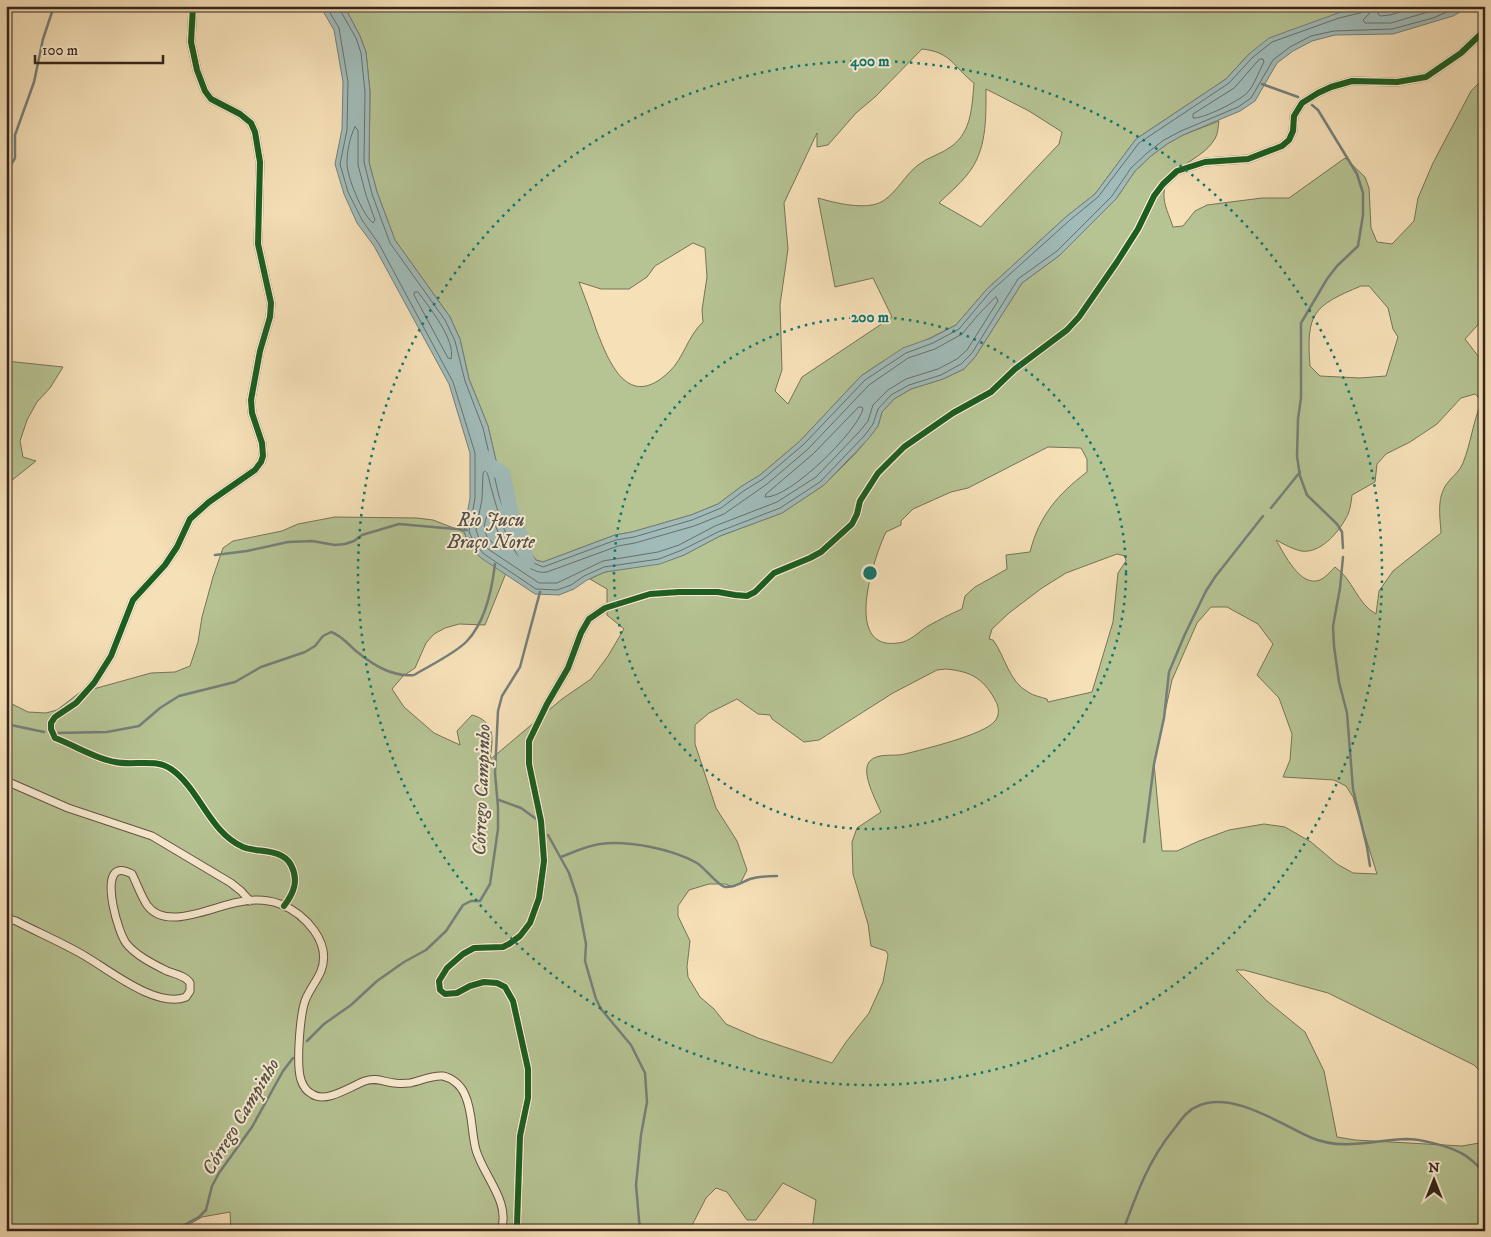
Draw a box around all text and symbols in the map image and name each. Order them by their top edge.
scale bar [35,32,162,64]
text: 100 m [42,41,78,60]
text: 400 m [849,52,890,71]
text: 200 m [851,308,890,327]
water label: Rio Jucu Braço Norte [446,509,535,554]
centre of rings [861,564,879,582]
water label: Córrego Campinho [468,724,497,856]
water label: Córrego Campinho [197,1055,286,1180]
north arrow [1408,1154,1458,1204]
text: N [1428,1159,1440,1177]

